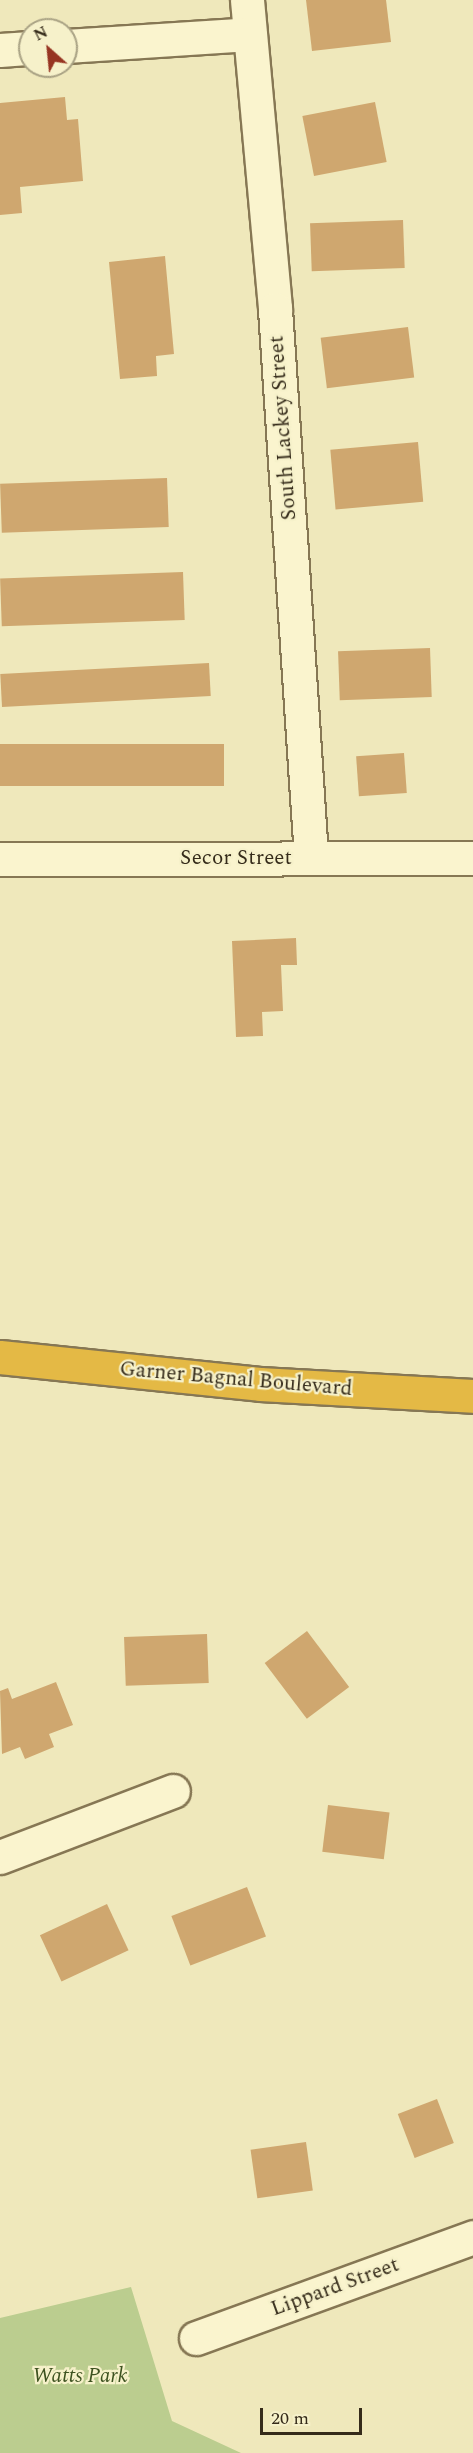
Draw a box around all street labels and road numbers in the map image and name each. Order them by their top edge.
street label: South Lackey Street [264,335,302,521]
street label: Secor Street [180,845,292,871]
street label: Garner Bagnal Boulevard [119,1356,353,1402]
street label: Lippard Street [268,2252,402,2322]

